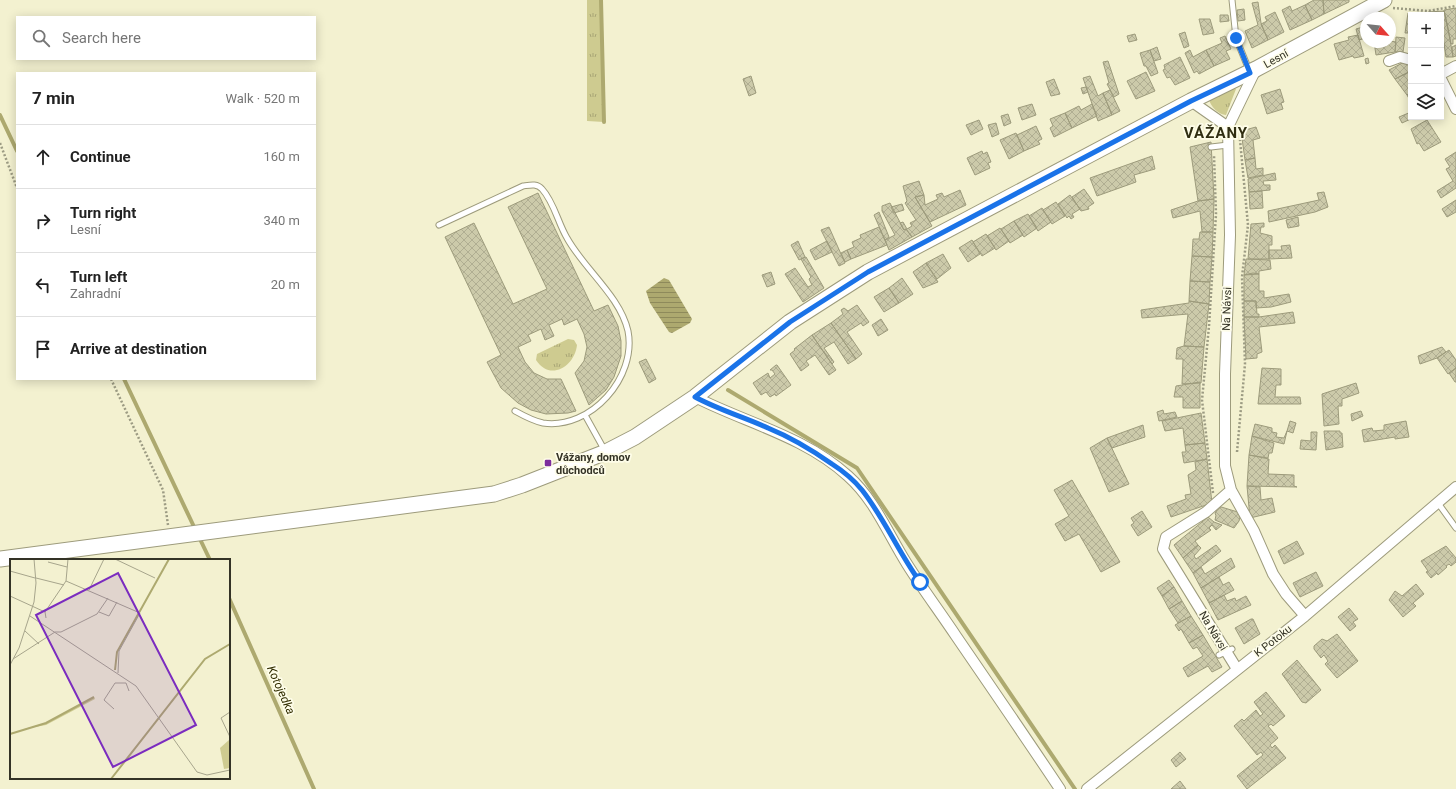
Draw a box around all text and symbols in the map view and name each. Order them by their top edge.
north arrow [1360,12,1396,48]
map controls [1408,12,1444,120]
button: + [1408,12,1444,48]
search box [16,16,316,60]
icon: search [30,27,52,49]
text: Search here [62,29,141,47]
route end [1227,29,1245,47]
street label: Lesní [1261,46,1292,71]
button: − [1408,48,1444,84]
button: layers [1408,84,1444,120]
text: 7 min [32,88,75,108]
text: Walk · 520 m [225,91,300,106]
district label: VÁŽANY [1184,124,1248,142]
icon: ahead [32,146,54,168]
text: Continue [70,148,131,166]
text: 160 m [263,149,300,164]
text: Turn right [70,204,136,222]
icon: right [32,210,54,232]
text: 340 m [263,213,300,228]
text: Lesní [70,222,101,237]
text: Turn left [70,268,127,286]
icon: left [32,274,54,296]
text: 20 m [271,277,300,292]
text: Zahradní [70,286,121,301]
street label: Na Návsi [1220,287,1234,331]
icon: arrive [32,338,54,360]
text: Arrive at destination [70,340,207,358]
place label: Vážany, domov důchodců [556,451,631,477]
marker: Vážany, domov důchodců [543,458,553,468]
inset map [10,559,230,779]
route start [911,573,929,591]
street label: Na Návsi [1196,609,1230,653]
street label: K Potoku [1252,622,1294,660]
water label: Kotojedka [264,663,298,717]

